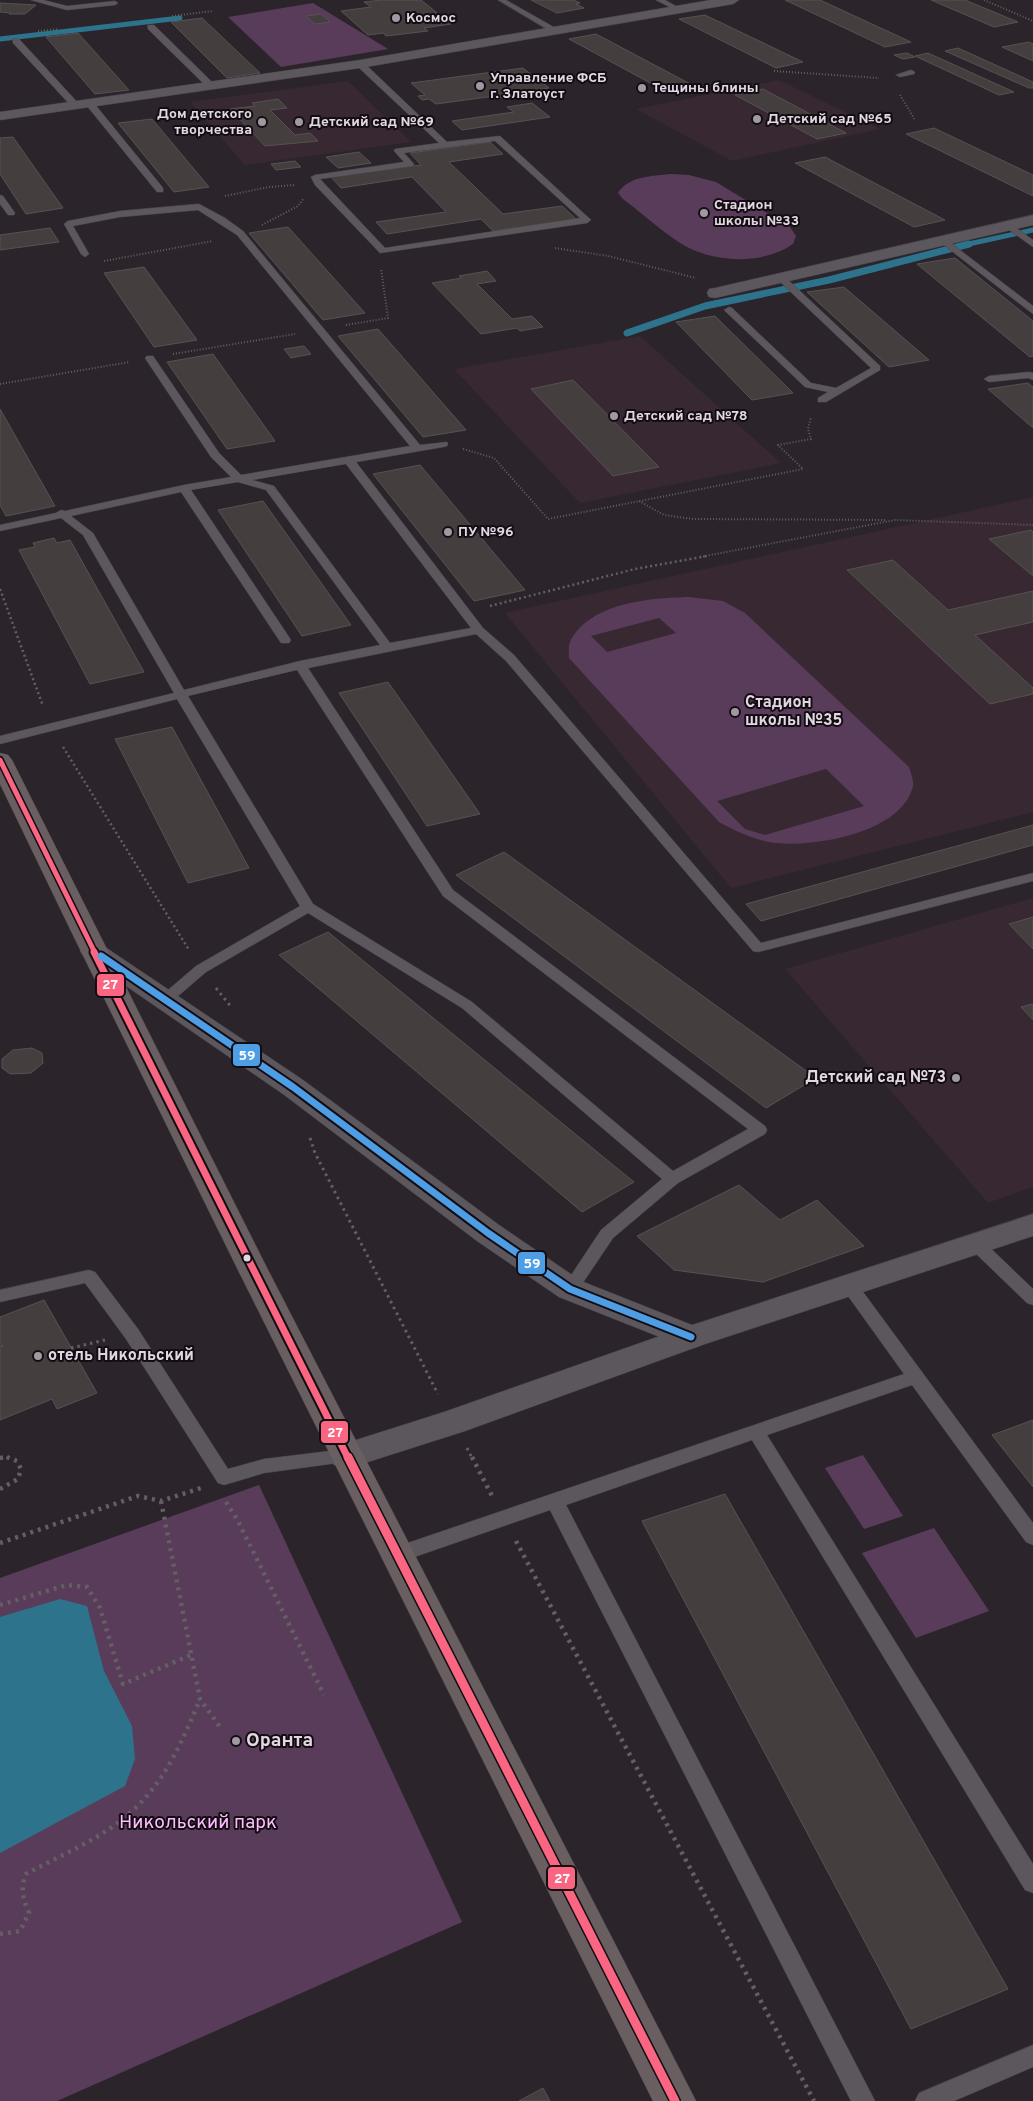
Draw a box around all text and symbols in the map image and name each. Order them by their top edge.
place label: Космос [406,10,456,27]
marker: Космос [390,12,402,24]
place label: Управление ФСБ г. Златоуст [490,70,607,103]
marker: Управление ФСБ г. Златоуст [474,80,486,92]
place label: Тещины блины [652,80,759,97]
marker: Тещины блины [636,82,648,94]
place label: Дом детского творчества [157,106,252,139]
place label: Детский сад №65 [767,111,892,128]
marker: Детский сад №65 [751,113,763,125]
place label: Детский сад №69 [309,114,434,131]
marker: Дом детского творчества [256,116,268,128]
marker: Детский сад №69 [293,116,305,128]
place label: Стадион школы №33 [714,197,799,230]
marker: Стадион школы №33 [698,207,710,219]
place label: Детский сад №78 [624,408,747,425]
marker: Детский сад №78 [608,410,620,422]
place label: ПУ №96 [458,524,514,541]
marker: ПУ №96 [442,526,454,538]
place label: Стадион школы №35 [745,693,842,731]
marker: Стадион школы №35 [729,706,741,718]
line badge: 27 [96,973,125,997]
text: 27 [102,977,118,994]
line badge: 59 [232,1043,261,1067]
text: 59 [238,1048,256,1065]
place label: Детский сад №73 [805,1068,946,1088]
marker: Детский сад №73 [950,1072,962,1084]
line badge: 59 [517,1251,546,1275]
unlabelled marker [242,1253,252,1263]
text: 59 [523,1256,541,1273]
place label: отель Никольский [48,1346,194,1366]
marker: отель Никольский [32,1350,44,1362]
line badge: 27 [320,1420,349,1444]
text: 27 [327,1425,343,1442]
place label: Оранта [246,1729,313,1753]
marker: Оранта [230,1735,242,1747]
park label: Никольский парк [119,1811,277,1835]
line badge: 27 [547,1866,576,1890]
text: 27 [554,1871,570,1888]

